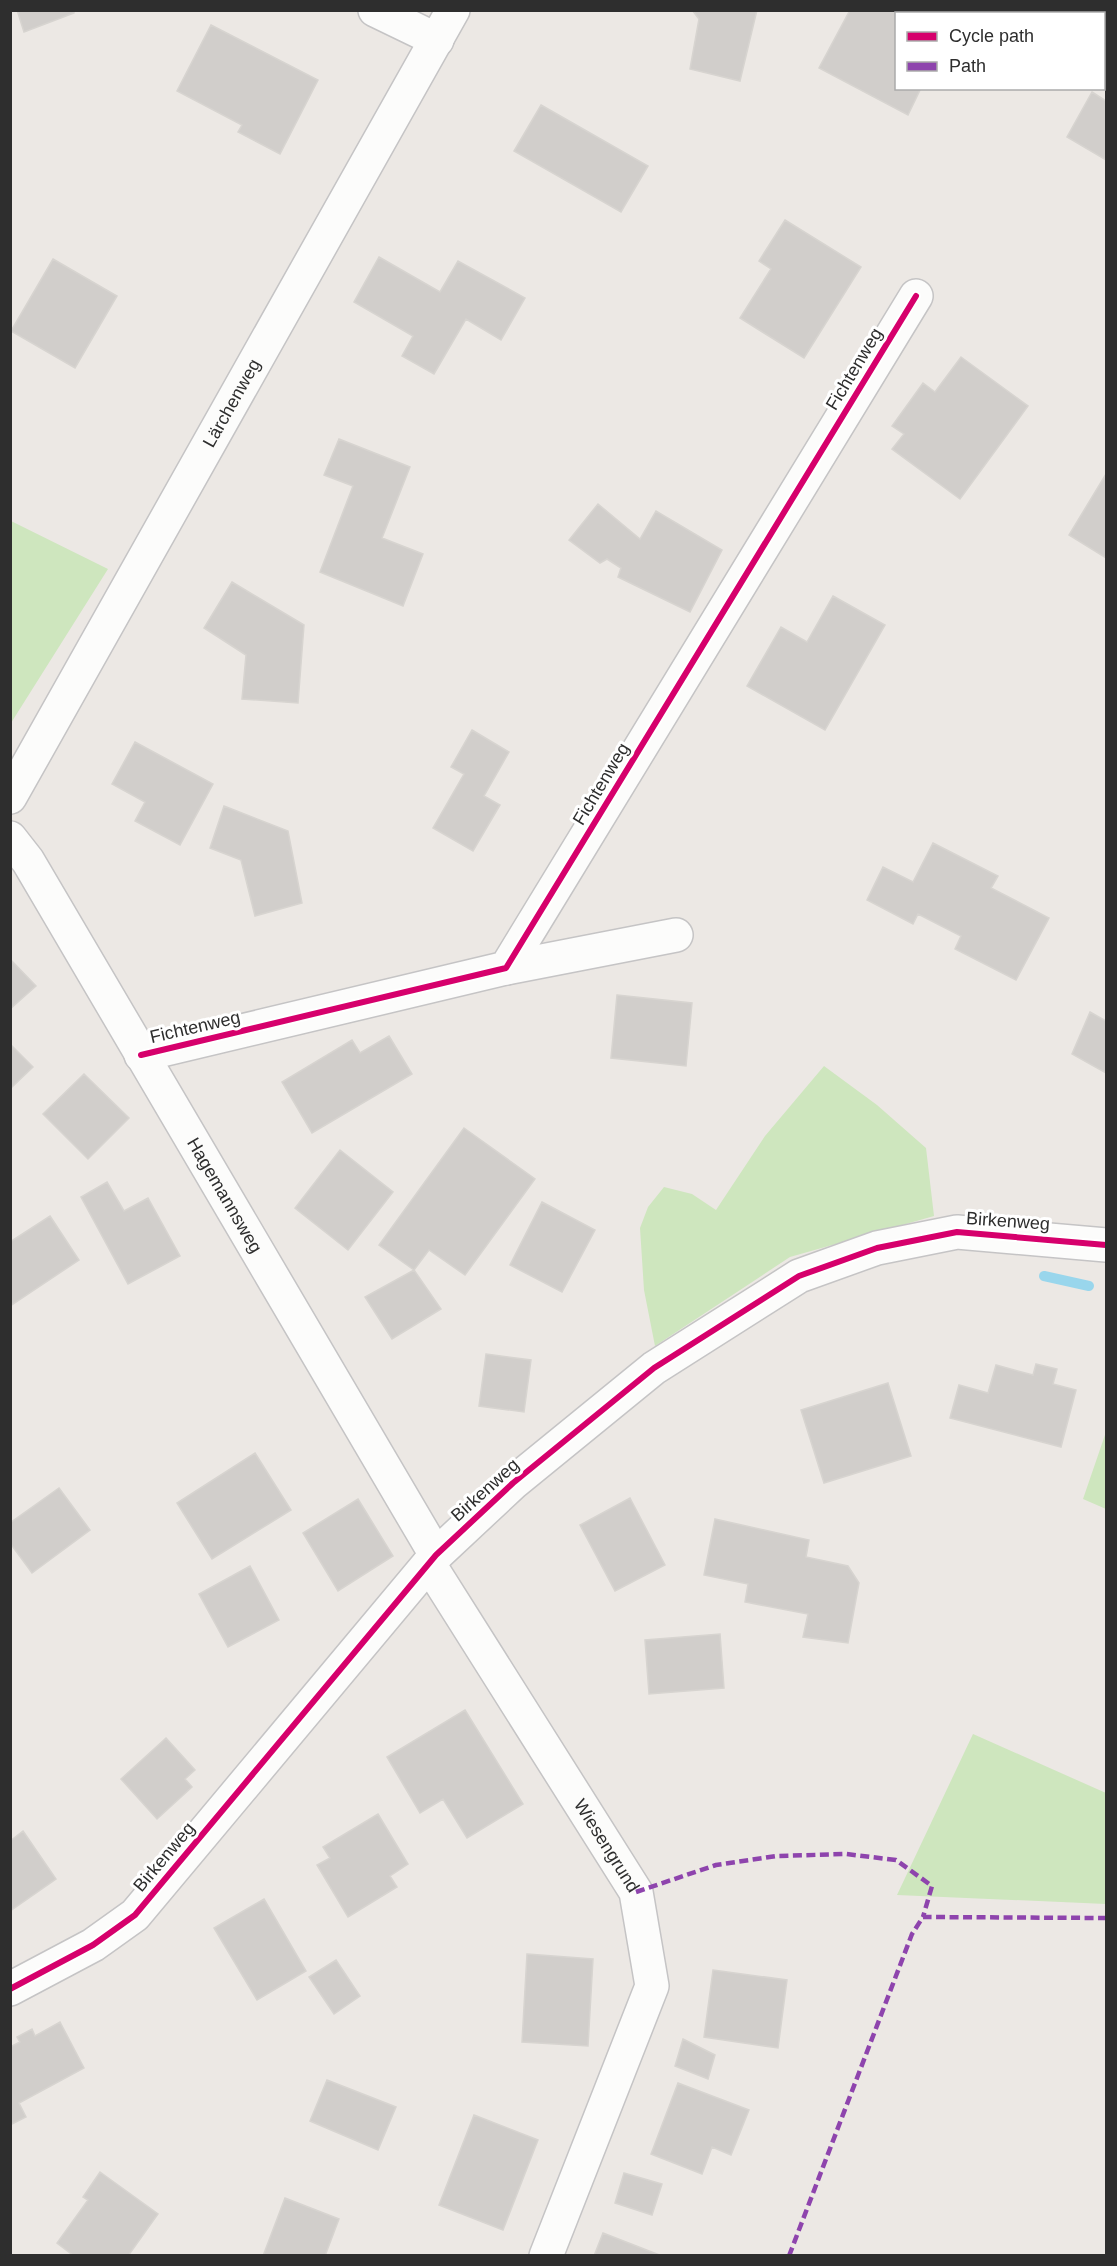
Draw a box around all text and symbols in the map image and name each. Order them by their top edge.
legend [895,12,1105,90]
text: Cycle path [949,26,1034,46]
text: Path [949,56,986,76]
street label: Fichtenweg [822,324,886,414]
street label: Lärchenweg [199,355,264,451]
street label: Fichtenweg [569,739,633,829]
street label: Fichtenweg [148,1007,242,1047]
street label: Hagemannsweg [183,1134,266,1256]
street label: Birkenweg [965,1208,1051,1234]
street label: Birkenweg [447,1454,523,1526]
street label: Wiesengrund [570,1795,643,1896]
street label: Birkenweg [129,1818,199,1896]

